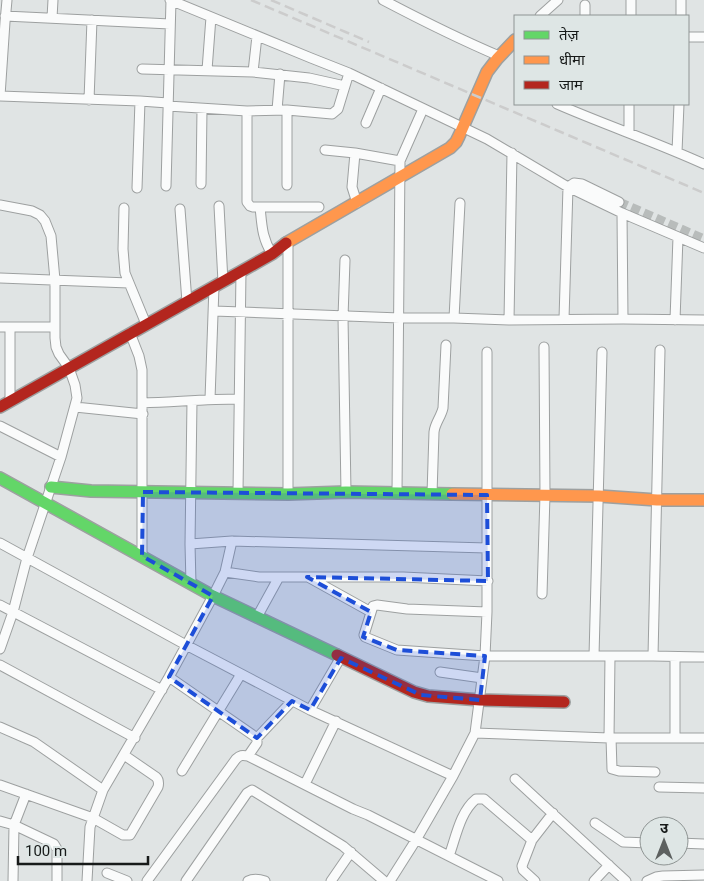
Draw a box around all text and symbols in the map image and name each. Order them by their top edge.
legend [514,15,689,105]
text: तेज़ [559,26,580,44]
text: धीमा [559,51,586,69]
text: जाम [559,76,584,94]
north arrow [639,816,689,866]
text: उ [660,820,669,836]
scale bar [18,834,148,866]
text: 100 m [25,842,67,860]

